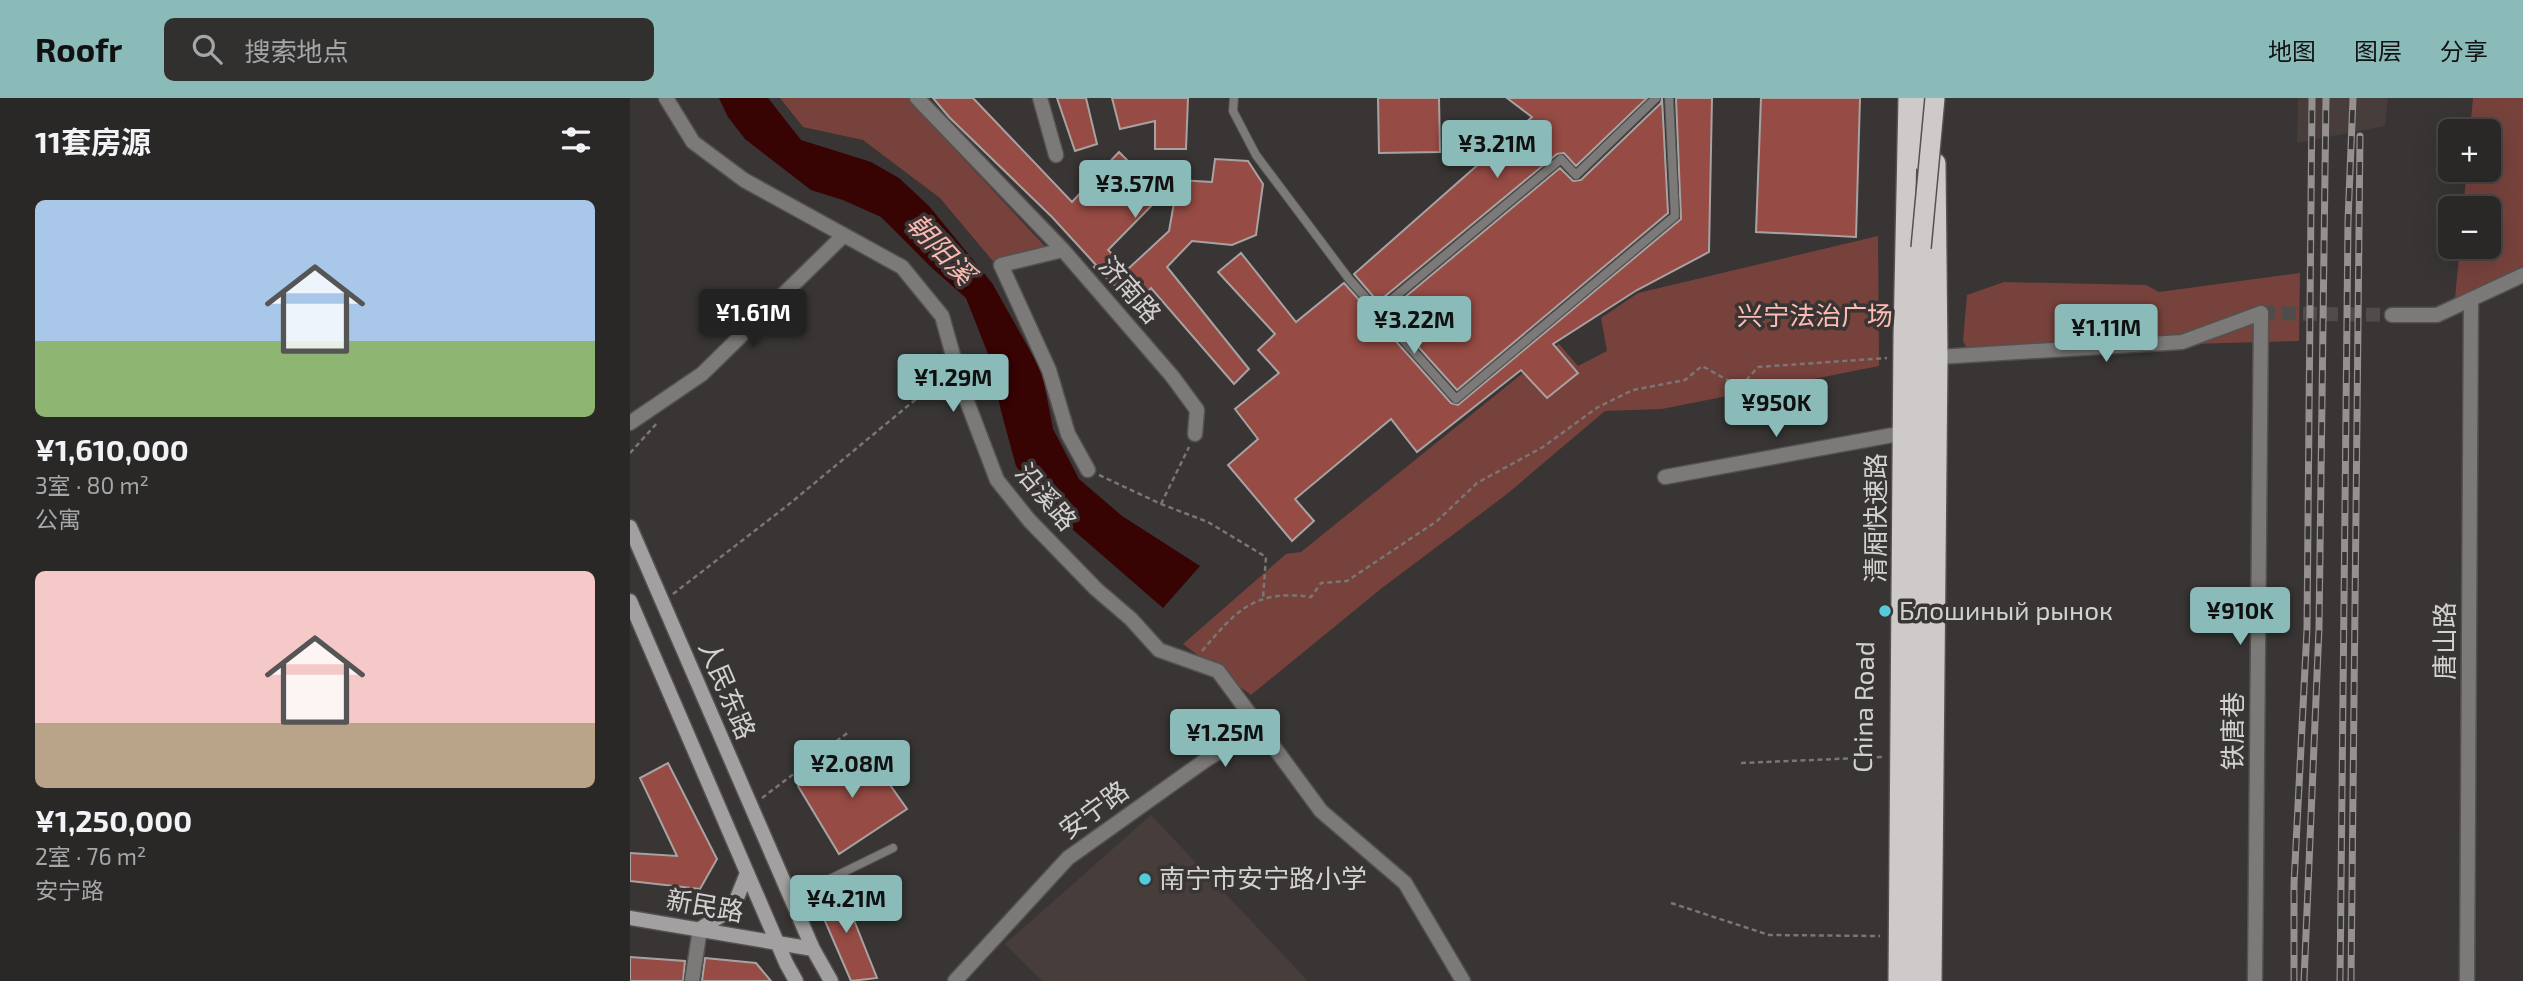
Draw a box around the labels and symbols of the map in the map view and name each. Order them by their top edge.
pin: ¥3.21M [1440,120,1554,180]
pin: ¥3.57M [1078,160,1192,220]
water label: 朝阳溪 [901,206,985,293]
street label: 济南路 [1094,249,1168,329]
pin: ¥1.61M [696,289,810,349]
pin: ¥3.22M [1357,296,1471,356]
park label: 兴宁法治广场 [1737,299,1893,330]
pin: ¥1.11M [2049,304,2163,364]
pin: ¥1.29M [896,354,1010,414]
pin: ¥950K [1727,380,1825,439]
street label: 清厢快速路 [1859,453,1890,583]
street label: 沿溪路 [1010,456,1084,536]
pin: ¥910K [2191,588,2289,647]
place label: Блошиный рынок [1899,594,2113,625]
street label: 唐山路 [2428,602,2459,680]
marker: Блошиный рынок [1877,603,1893,619]
street label: 人民东路 [694,635,763,743]
street label: China Road [1846,641,1879,773]
street label: 铁唐巷 [2216,692,2247,770]
pin: ¥1.25M [1168,710,1282,769]
pin: ¥2.08M [795,740,909,800]
street label: 安宁路 [1052,773,1134,844]
place label: 南宁市安宁路小学 [1159,862,1367,893]
marker: 南宁市安宁路小学 [1137,871,1153,887]
pin: ¥4.21M [789,876,903,935]
street label: 新民路 [664,882,746,927]

